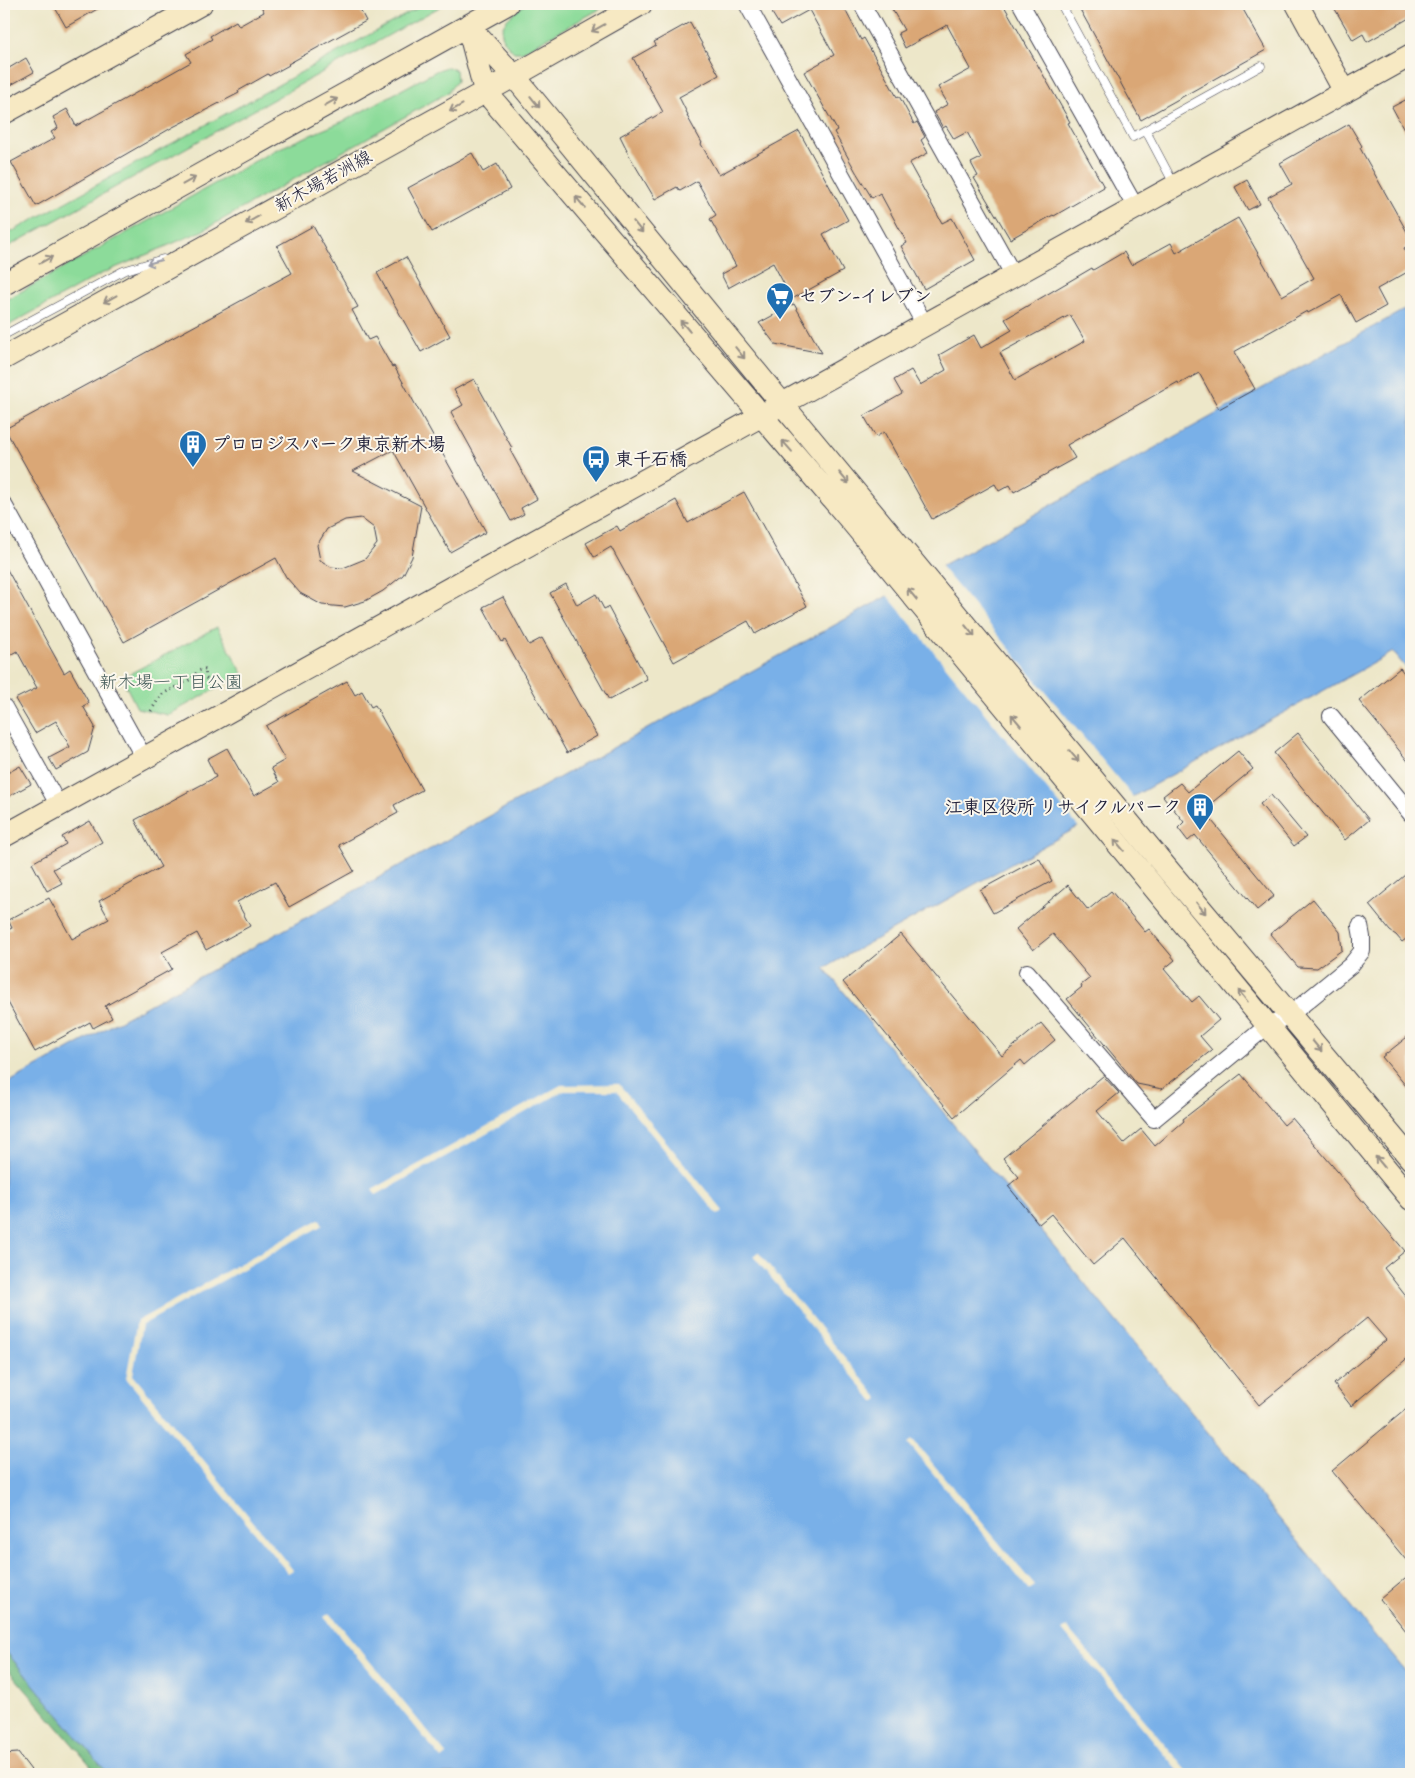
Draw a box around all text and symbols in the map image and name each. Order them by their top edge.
one-way arrow [592,23,606,33]
one-way arrow [529,95,540,108]
one-way arrow [323,97,337,107]
one-way arrow [449,103,463,113]
street label: 新木場若洲線 [270,145,378,220]
one-way arrow [181,176,196,186]
one-way arrow [574,196,585,209]
one-way arrow [245,216,260,225]
one-way arrow [632,221,643,234]
one-way arrow [39,254,53,264]
one-way arrow [147,257,163,267]
supermarket icon: セブン-イレブン [765,281,795,320]
place label: セブン-イレブン [799,285,932,311]
one-way arrow [103,295,118,304]
one-way arrow [679,320,690,333]
one-way arrow [735,346,746,359]
building icon: プロロジスパーク東京新木場 [178,429,208,468]
place label: プロロジスパーク東京新木場 [212,433,445,459]
one-way arrow [782,440,793,453]
bus stop icon: 東千石橋 [581,444,611,483]
place label: 東千石橋 [615,448,687,474]
one-way arrow [838,472,850,485]
one-way arrow [907,588,918,601]
one-way arrow [965,624,976,637]
park label: 新木場一丁目公園 [99,671,243,697]
one-way arrow [1010,714,1021,727]
one-way arrow [1068,749,1079,762]
building icon: 江東区役所 リサイクルパーク [1185,792,1215,831]
place label: 江東区役所 リサイクルパーク [945,796,1181,822]
one-way arrow [1114,839,1125,852]
one-way arrow [1195,902,1207,915]
one-way arrow [1238,990,1249,1003]
one-way arrow [1312,1039,1323,1052]
one-way arrow [1374,1155,1386,1168]

